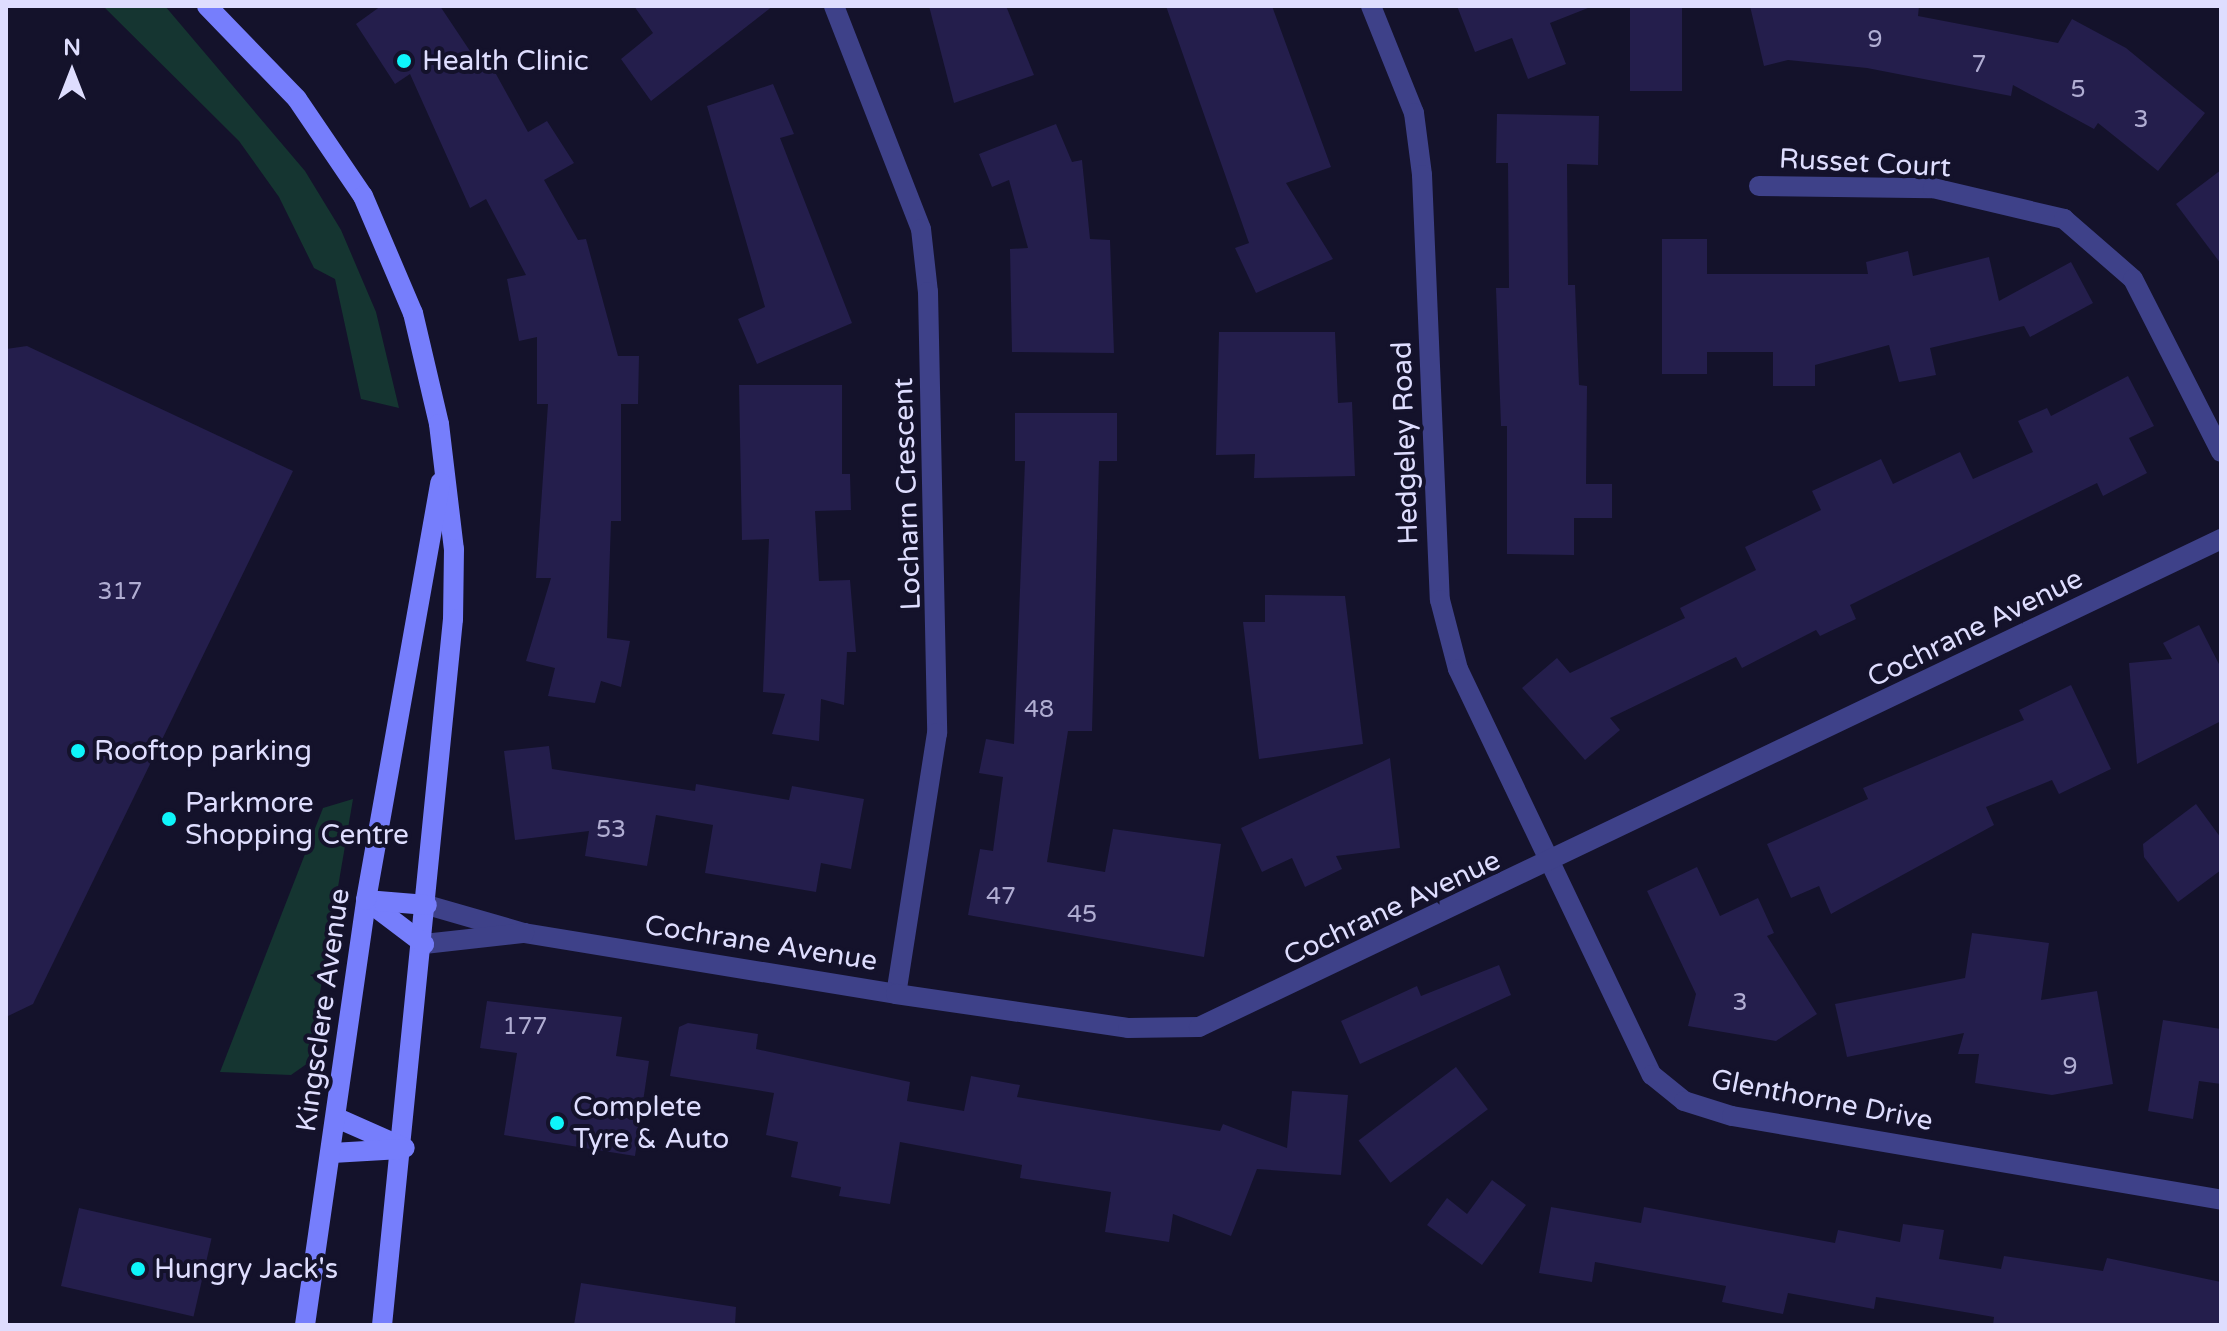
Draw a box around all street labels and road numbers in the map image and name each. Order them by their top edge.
street label: Russet Court [1778,142,1952,184]
street label: Hedgeley Road [1385,341,1425,545]
street label: Locharn Crescent [886,377,928,611]
street label: Cochrane Avenue [1862,561,2088,695]
street label: Cochrane Avenue [1278,843,1506,973]
street label: Kingsclere Avenue [289,886,357,1134]
street label: Cochrane Avenue [642,908,880,978]
street label: Glenthorne Drive [1708,1062,1936,1138]

